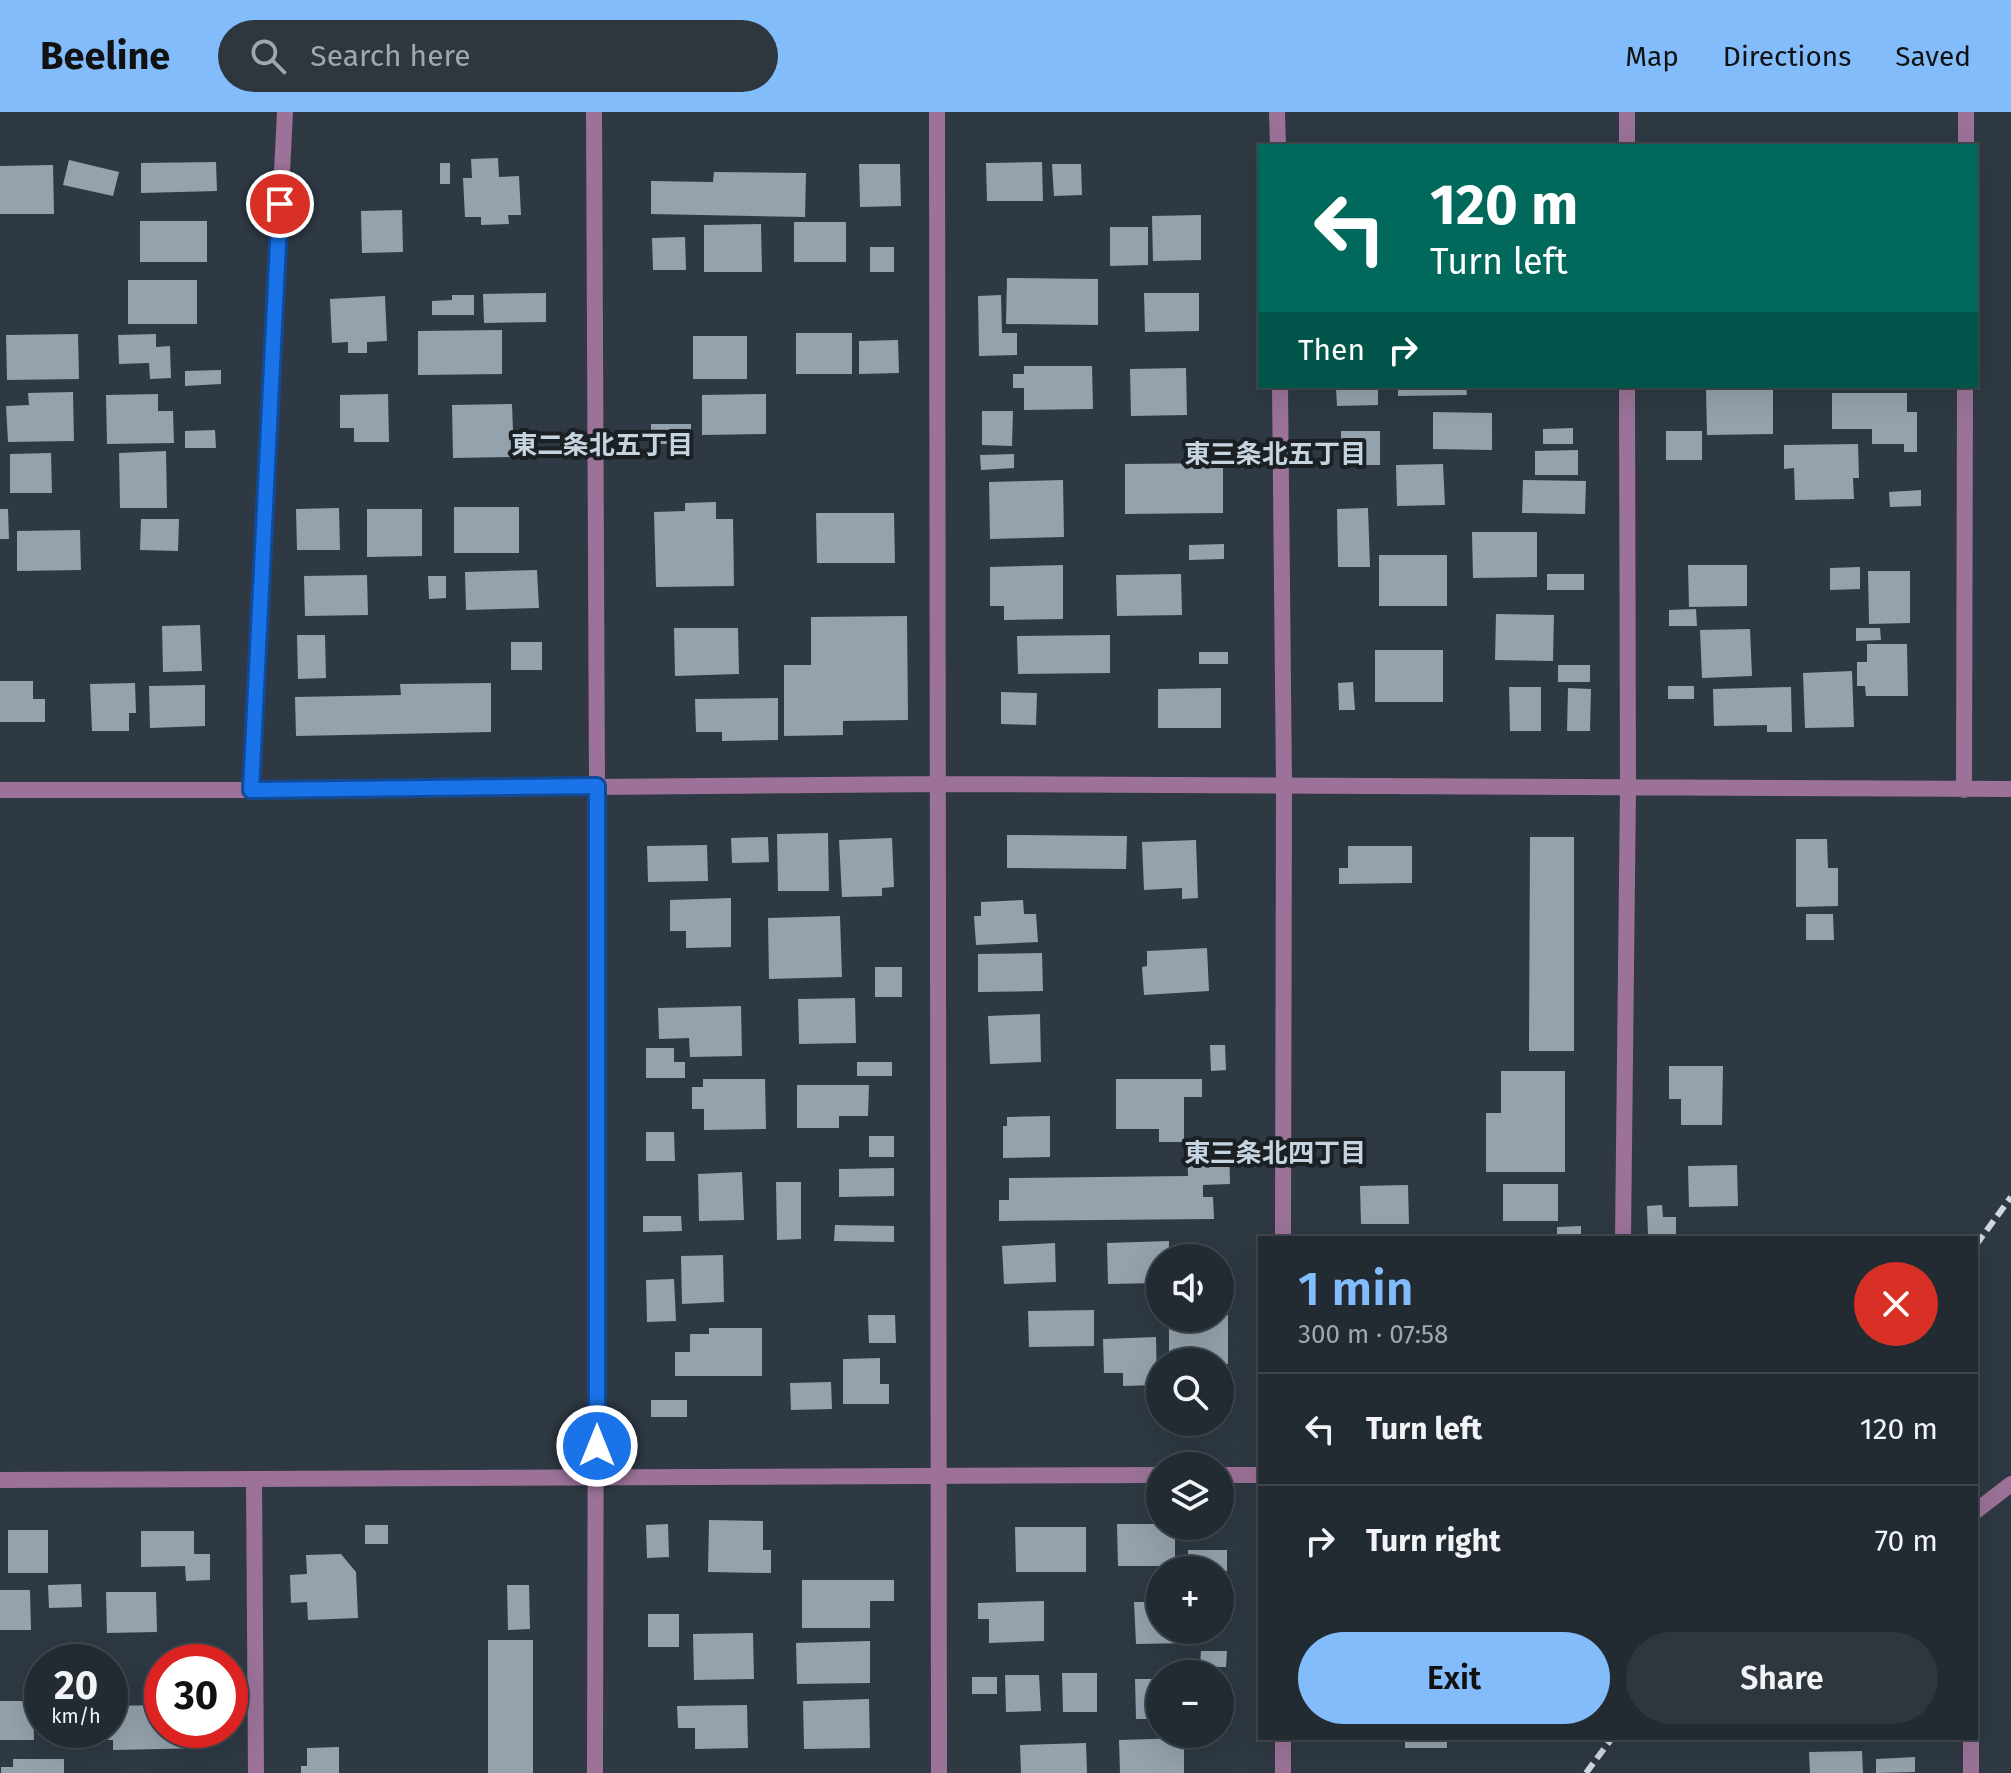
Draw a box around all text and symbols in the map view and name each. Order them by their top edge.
search box [218,20,778,92]
text: Beeline [40,33,170,79]
icon: search [246,34,290,78]
text: Search here [310,38,471,74]
text: Map [1625,40,1679,73]
text: Directions [1723,40,1851,73]
text: Saved [1895,40,1971,73]
pin [246,170,314,238]
text: 120 m [1430,172,1578,239]
icon: left [1298,176,1402,280]
icon: arrive [258,182,302,226]
text: Turn left [1430,240,1568,284]
icon: right [1381,328,1425,372]
text: Then [1298,332,1365,368]
district label: 東二条北五丁目 [511,430,693,461]
district label: 東三条北五丁目 [1184,439,1366,470]
district label: 東三条北四丁目 [1184,1138,1366,1169]
map controls [1146,1244,1234,1748]
button: sound [1146,1244,1234,1332]
text: 1 min [1298,1260,1414,1318]
button: close [1854,1262,1938,1346]
text: 300 m · 07:58 [1298,1319,1448,1350]
button: search [1146,1348,1234,1436]
position arrow [555,1404,639,1488]
icon: left [1298,1407,1342,1451]
text: Turn left [1366,1411,1482,1447]
text: 120 m [1860,1411,1938,1447]
button: layers [1146,1452,1234,1540]
icon: right [1298,1519,1342,1563]
text: Turn right [1366,1523,1501,1559]
text: 70 m [1875,1523,1938,1559]
button: + [1146,1556,1234,1644]
button: Exit [1298,1632,1610,1724]
button: Share [1626,1632,1938,1724]
speed limit sign: 30 [144,1644,248,1748]
button: − [1146,1660,1234,1748]
text: 20 [54,1662,98,1710]
text: km/h [51,1704,101,1728]

